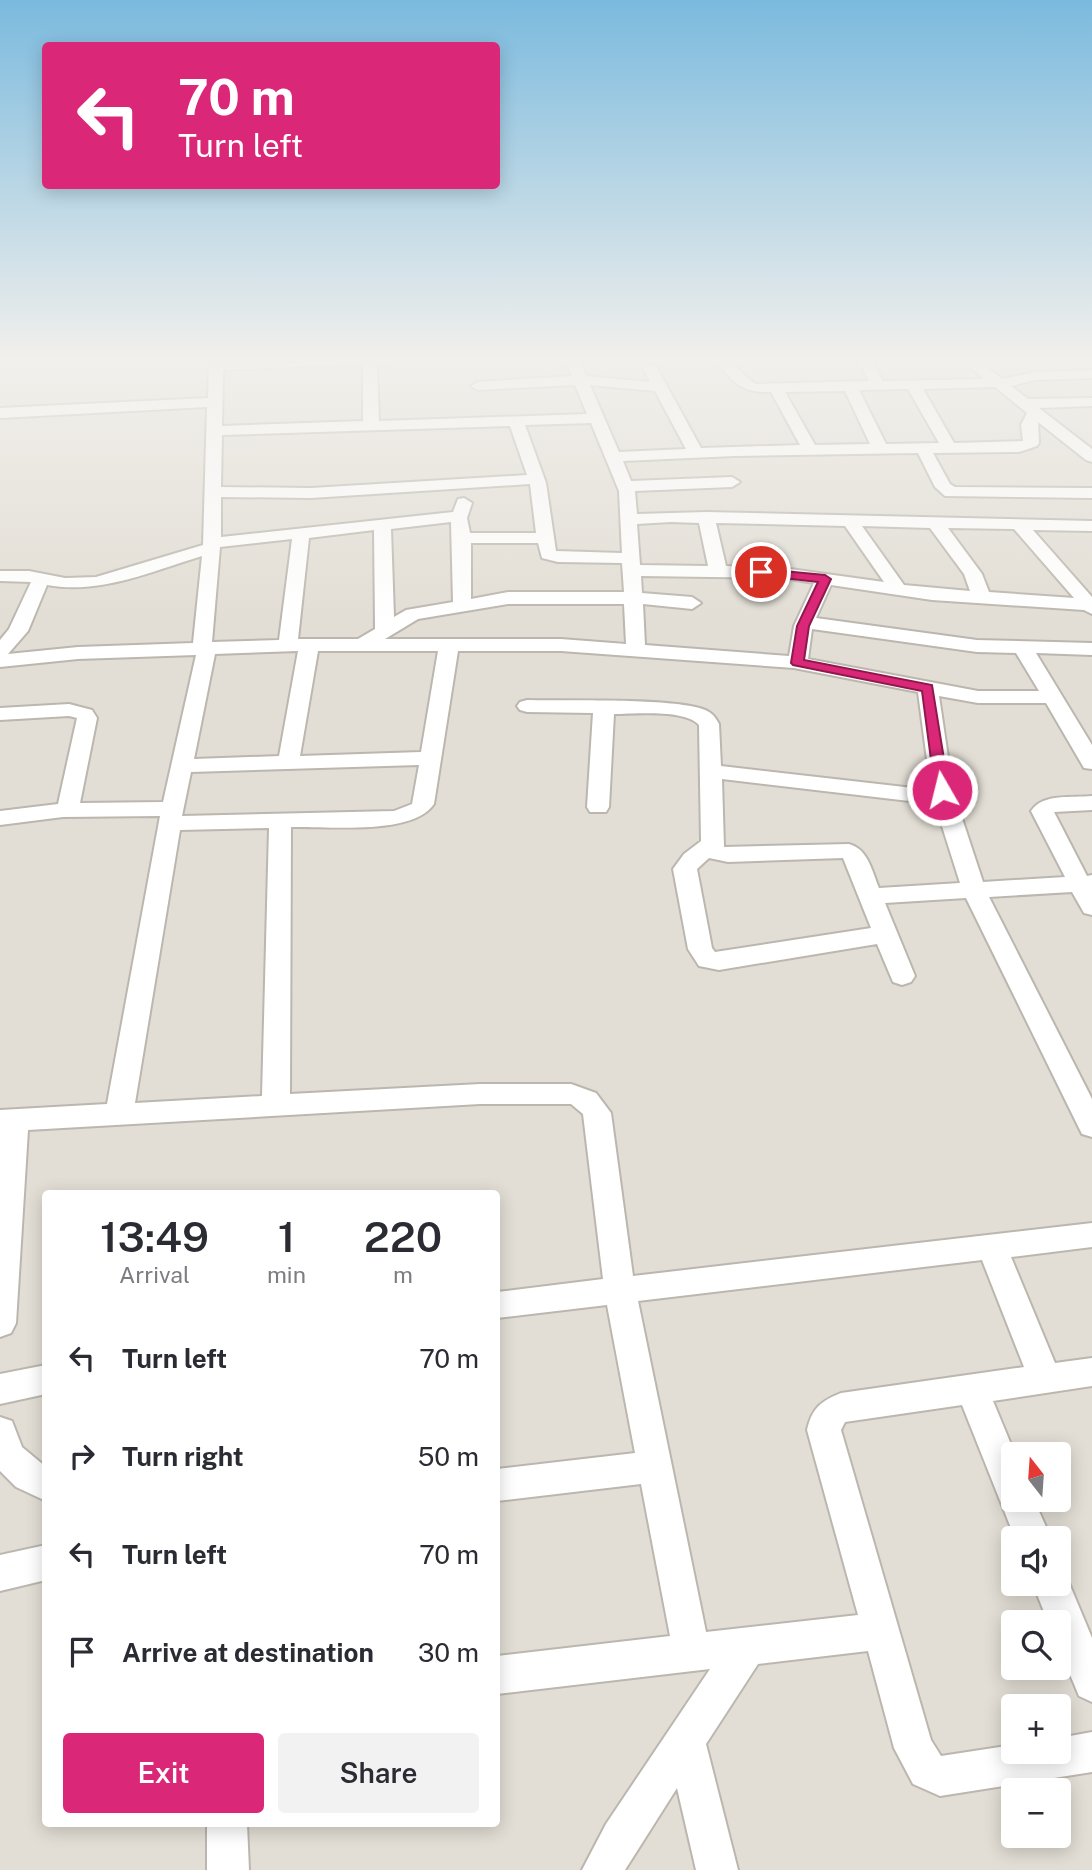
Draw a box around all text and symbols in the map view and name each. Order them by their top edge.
text: 70 m [178,68,295,126]
icon: left [63,70,154,161]
text: Turn left [178,127,303,164]
pin [731,542,791,602]
icon: arrive [742,553,780,591]
position arrow [905,753,979,827]
text: 13:49 [100,1212,209,1261]
text: 1 [278,1212,295,1261]
text: 220 [364,1212,442,1261]
text: Arrival [119,1261,190,1288]
text: min [267,1261,306,1288]
text: m [393,1261,413,1288]
icon: left [63,1339,101,1377]
text: Turn left [122,1343,227,1374]
text: 70 m [419,1343,479,1374]
icon: right [63,1437,101,1475]
text: Turn right [122,1441,244,1472]
text: 50 m [418,1441,479,1472]
north arrow [1001,1442,1071,1512]
map controls [1001,1442,1071,1848]
button: sound [1001,1526,1071,1596]
icon: left [63,1535,101,1573]
text: Turn left [122,1539,227,1570]
text: 70 m [419,1539,479,1570]
button: search [1001,1610,1071,1680]
icon: arrive [63,1633,101,1671]
text: Arrive at destination [122,1637,374,1668]
text: 30 m [418,1637,479,1668]
button: + [1001,1694,1071,1764]
button: Exit [63,1733,264,1813]
button: Share [278,1733,479,1813]
button: − [1001,1778,1071,1848]

